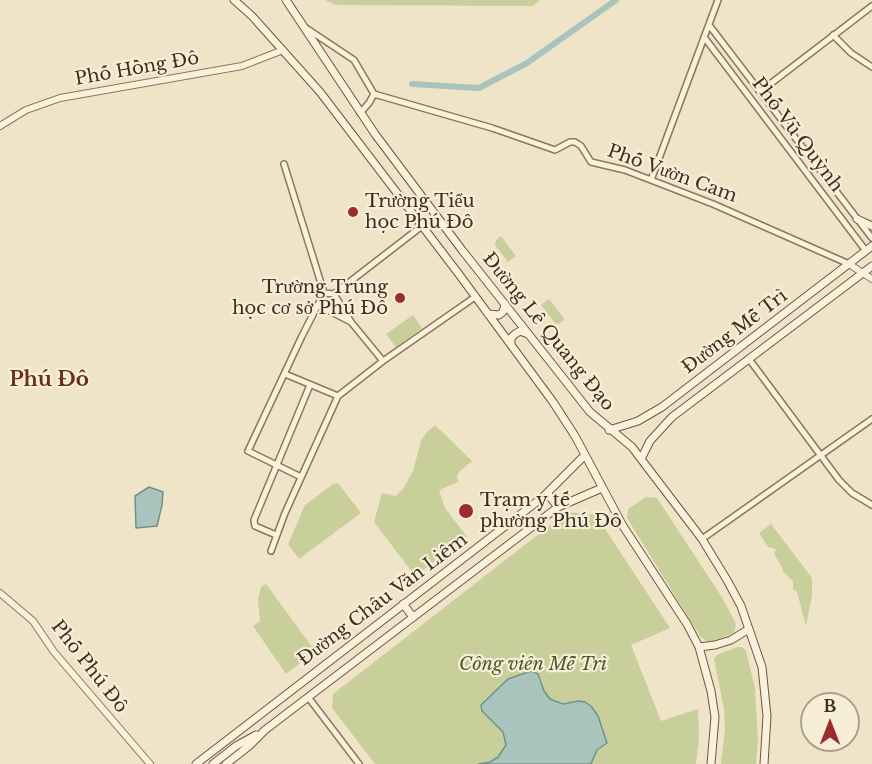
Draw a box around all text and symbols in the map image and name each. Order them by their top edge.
street label: Phố Hồng Đô [73,47,201,91]
street label: Phố Vũ Quỳnh [747,73,847,197]
street label: Phố Vườn Cam [603,140,741,208]
place label: Trường Tiểu học Phú Đô [365,191,479,234]
marker: Trường Tiểu học Phú Đô [346,205,360,219]
street label: Đường Lê Quang Đạo [477,248,619,416]
place label: Trường Trung học cơ sở Phú Đô [229,277,388,320]
street label: Đường Mễ Trì [677,285,793,379]
marker: Trường Trung học cơ sở Phú Đô [393,291,407,305]
district label: Phú Đô [9,368,89,392]
place label: Trạm y tế phường Phú Đô [480,490,624,532]
marker: Trạm y tế phường Phú Đô [457,502,475,520]
street label: Đường Châu Văn Liêm [293,528,473,672]
street label: Phố Phú Đô [46,616,132,718]
park label: Công viên Mễ Trì [459,654,607,676]
north arrow [800,692,860,752]
text: B [824,696,836,716]

